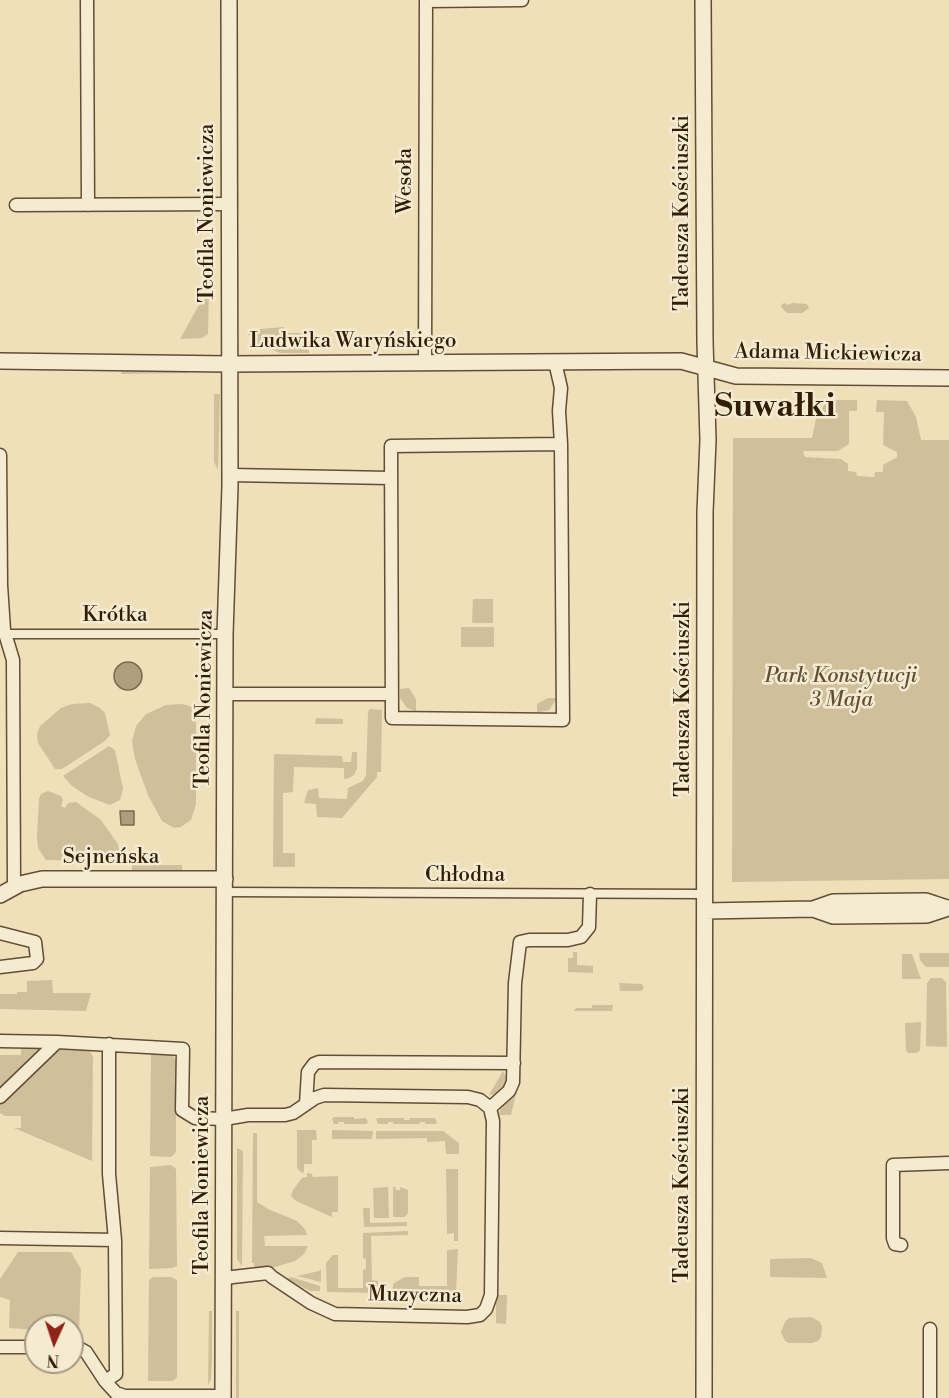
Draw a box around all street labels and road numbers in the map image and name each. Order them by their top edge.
street label: Tadeusza Kościuszki [670,115,696,311]
street label: Teofila Noniewicza [195,124,221,302]
street label: Wesoła [393,148,419,214]
street label: Ludwika Waryńskiego [249,329,457,355]
street label: Adama Mickiewicza [734,340,922,368]
street label: Tadeusza Kościuszki [671,601,697,797]
street label: Krótka [82,603,148,629]
street label: Teofila Noniewicza [191,609,219,789]
street label: Sejneńska [63,845,159,871]
street label: Chłodna [425,863,505,889]
street label: Tadeusza Kościuszki [670,1087,696,1283]
street label: Teofila Noniewicza [190,1096,216,1274]
street label: Muzyczna [368,1283,462,1309]

